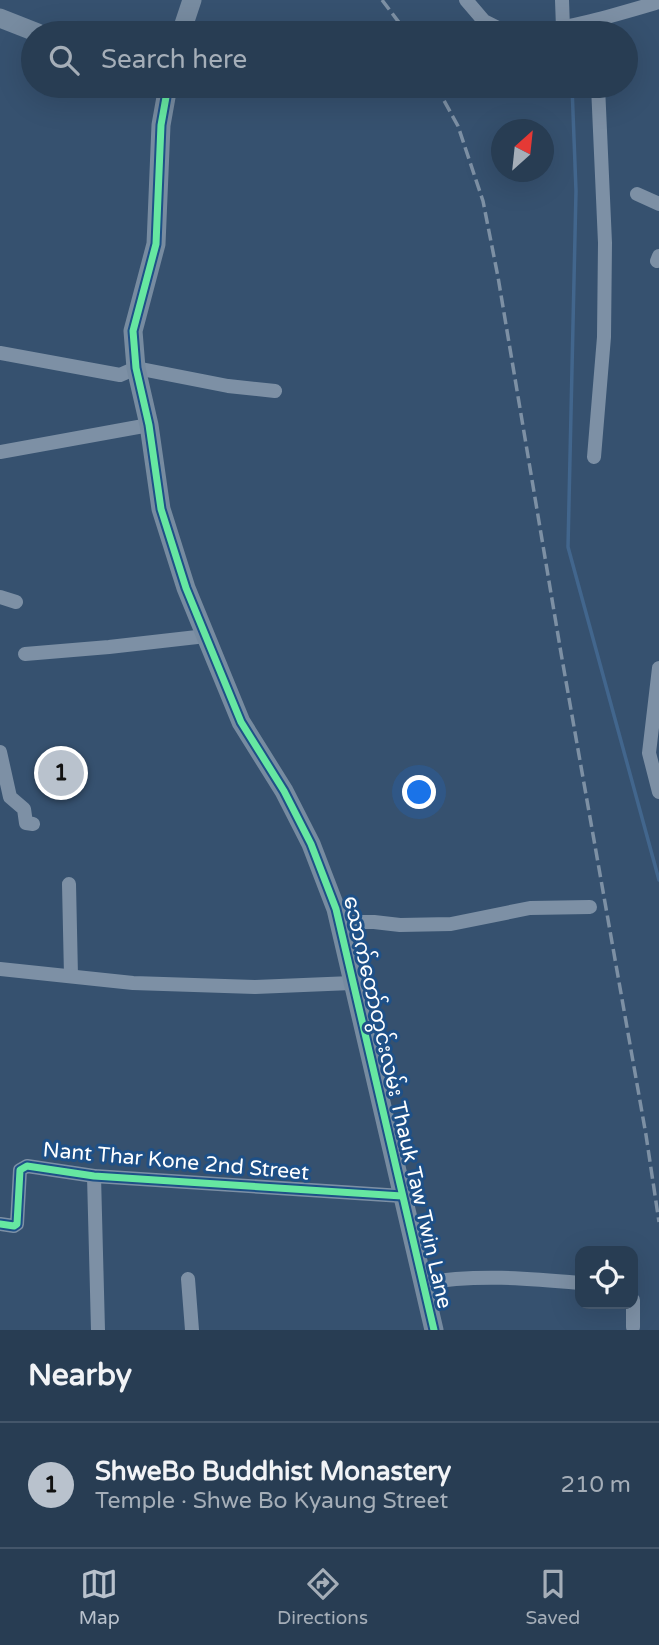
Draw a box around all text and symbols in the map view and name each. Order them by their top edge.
search box [21,21,638,98]
icon: search [45,41,83,79]
text: Search here [101,44,247,75]
north arrow [491,119,554,182]
pin: 1 [38,747,84,799]
your location [402,775,436,809]
street label: သောက်တော်တွင်းလမ်း Thauk Taw Twin Lane [335,892,461,1312]
street label: Nant Thar Kone 2nd Street [42,1137,310,1186]
map controls [575,1246,638,1309]
button: locate [575,1246,638,1309]
text: Nearby [28,1357,132,1394]
text: ShweBo Buddhist Monastery [95,1456,451,1487]
text: 1 [44,1471,58,1499]
text: 210 m [561,1471,631,1499]
text: Temple · Shwe Bo Kyaung Street [95,1487,448,1515]
tab: Map [79,1565,120,1629]
tab: Directions [277,1565,368,1629]
tab: Saved [525,1565,580,1629]

